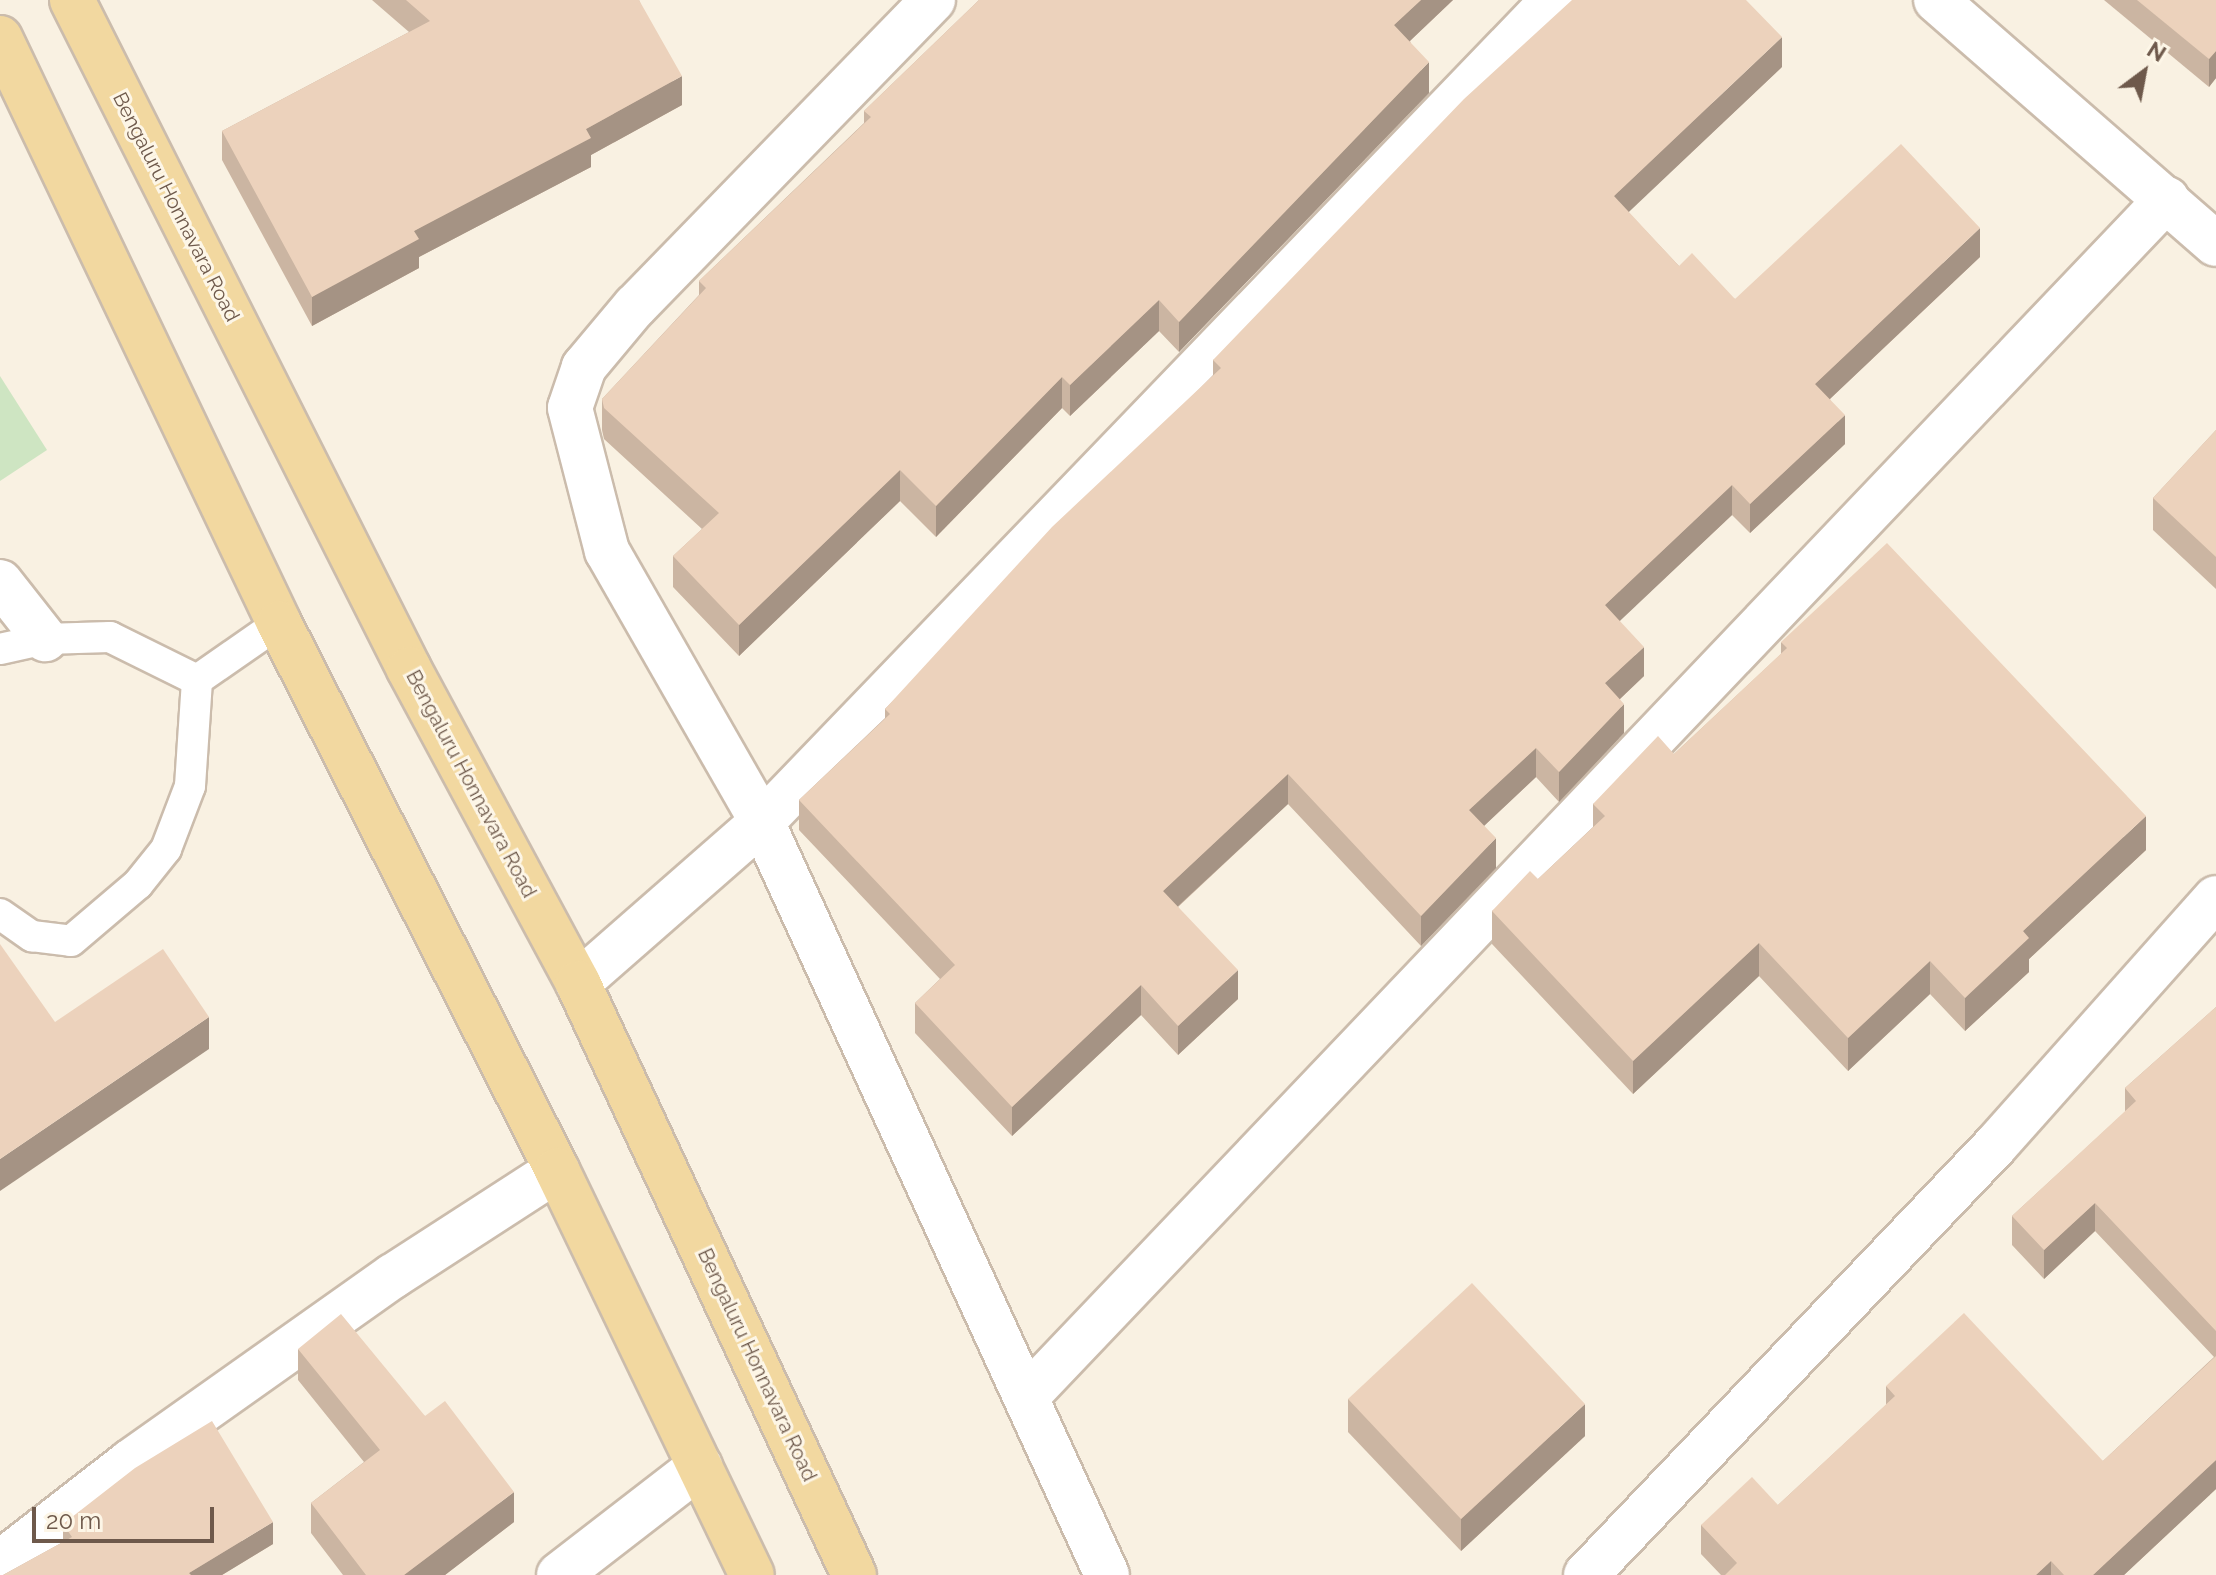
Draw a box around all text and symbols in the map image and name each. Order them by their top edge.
north arrow [2104,32,2184,112]
text: N [2143,36,2171,67]
street label: Bengaluru Honnavara Road [108,88,244,326]
street label: Bengaluru Honnavara Road [401,666,541,902]
street label: Bengaluru Honnavara Road [692,1245,822,1485]
scale bar [36,1491,218,1541]
text: 20 m [46,1506,101,1535]

